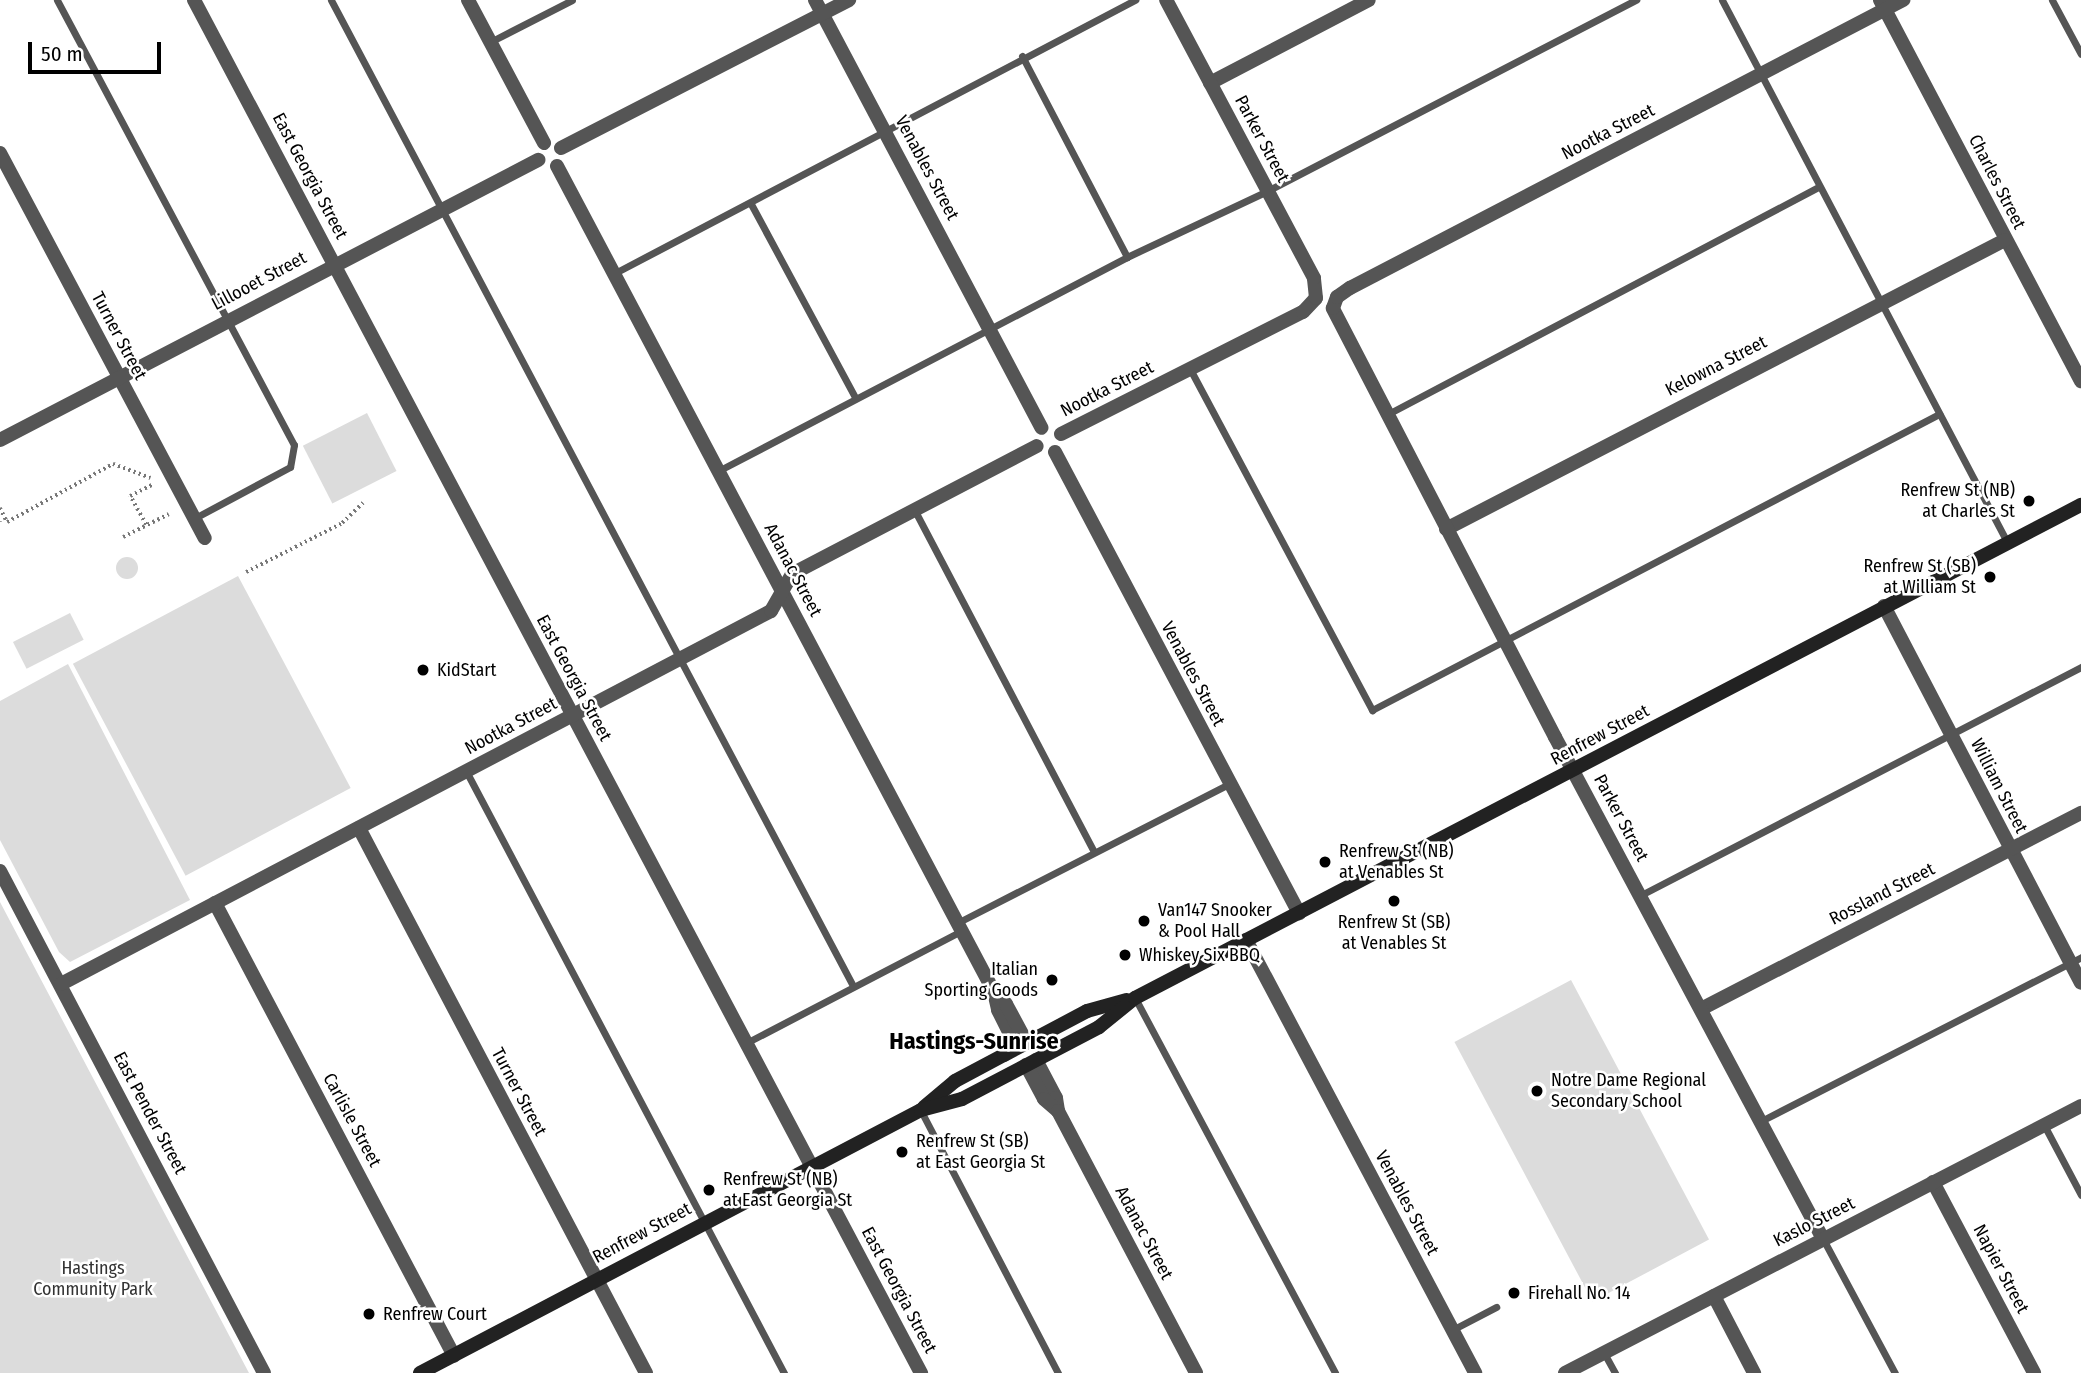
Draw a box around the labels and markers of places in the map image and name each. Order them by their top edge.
place label: Renfrew St (NB) at Charles St [1900,480,2015,522]
marker: Renfrew St (NB) at Charles St [2021,493,2037,509]
place label: Renfrew St (SB) at William St [1863,556,1976,598]
marker: Renfrew St (SB) at William St [1982,569,1998,585]
place label: KidStart [437,659,496,681]
marker: KidStart [415,662,431,678]
place label: Renfrew St (NB) at Venables St [1339,841,1454,884]
marker: Renfrew St (NB) at Venables St [1317,854,1333,870]
marker: Renfrew St (SB) at Venables St [1386,893,1402,909]
place label: Van147 Snooker & Pool Hall [1158,900,1272,942]
place label: Renfrew St (SB) at Venables St [1338,912,1450,954]
marker: Van147 Snooker & Pool Hall [1136,913,1152,929]
place label: Whiskey Six BBQ [1139,944,1260,966]
marker: Whiskey Six BBQ [1117,947,1133,963]
place label: Italian Sporting Goods [925,959,1038,1002]
marker: Italian Sporting Goods [1044,972,1060,988]
place label: Notre Dame Regional Secondary School [1551,1070,1706,1112]
marker: Notre Dame Regional Secondary School [1529,1083,1545,1099]
place label: Renfrew St (SB) at East Georgia St [916,1131,1045,1174]
marker: Renfrew St (SB) at East Georgia St [894,1144,910,1160]
place label: Renfrew St (NB) at East Georgia St [723,1169,852,1212]
marker: Renfrew St (NB) at East Georgia St [701,1182,717,1198]
place label: Firehall No. 14 [1528,1282,1630,1304]
marker: Firehall No. 14 [1506,1285,1522,1301]
place label: Renfrew Court [383,1303,487,1325]
marker: Renfrew Court [361,1306,377,1322]

